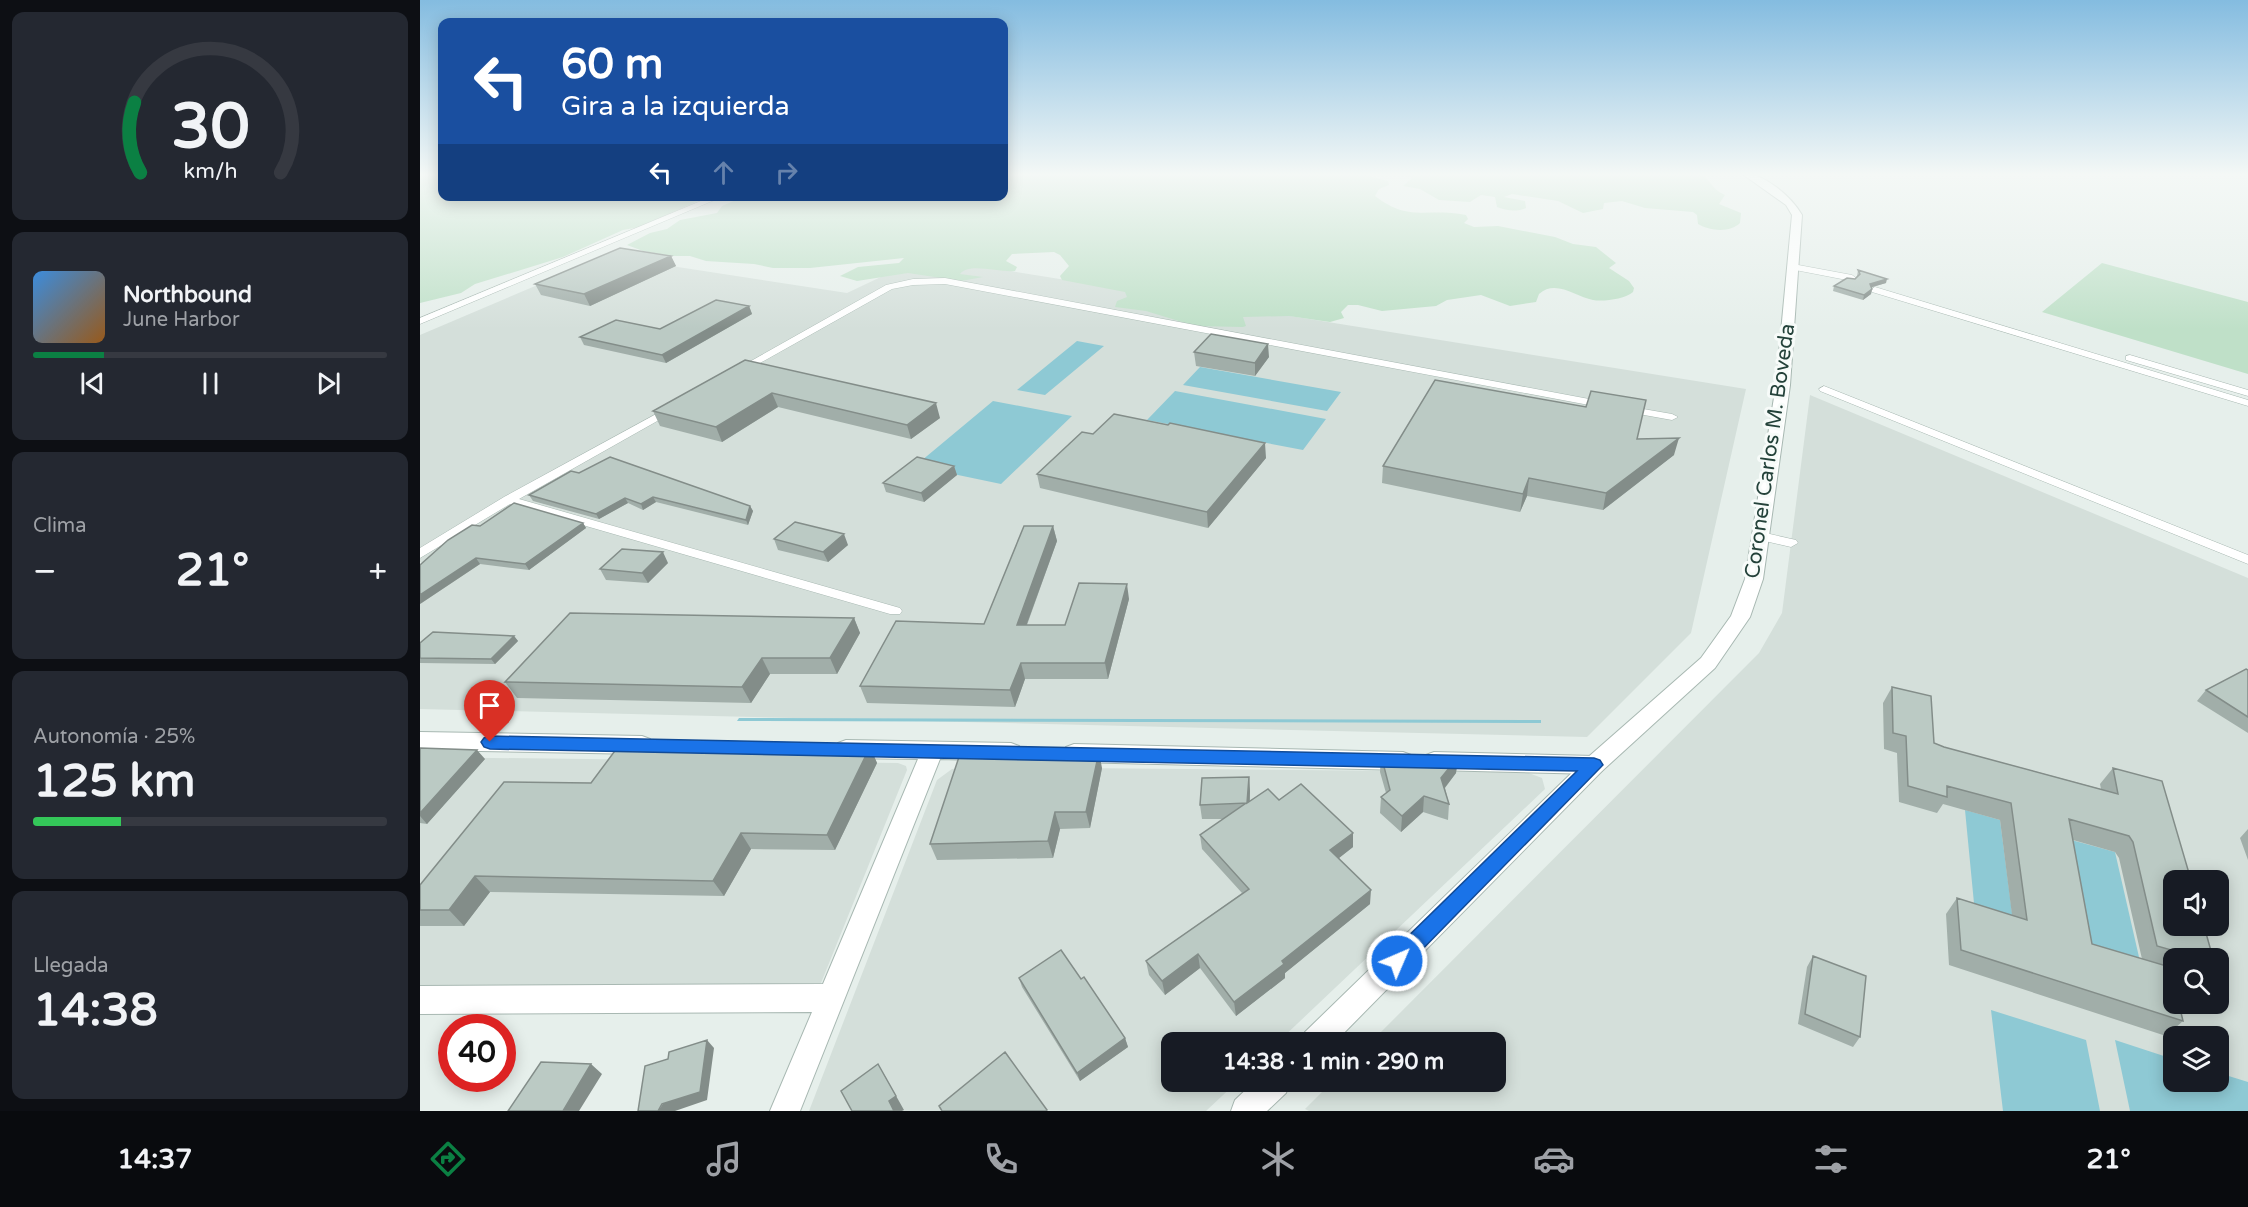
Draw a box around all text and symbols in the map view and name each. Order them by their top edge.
text: 60 m [561,39,663,90]
icon: left [462,42,540,120]
text: 30 [171,90,249,165]
text: Gira a la izquierda [561,90,790,123]
icon: left [644,156,677,189]
icon: ahead [707,156,740,189]
icon: right [770,156,803,189]
text: km/h [183,158,237,184]
text: Northbound [123,282,252,308]
text: June Harbor [123,308,240,332]
street label: Coronel Carlos M. Boveda [1740,322,1800,580]
icon: previous [76,367,109,400]
icon: pause [194,367,227,400]
icon: next [312,367,345,400]
text: Clima [33,514,86,538]
text: 21° [176,544,249,598]
text: − [33,552,57,591]
text: + [368,552,387,591]
pin [464,680,515,742]
icon: arrive [473,689,506,722]
text: Autonomía · 25% [33,725,195,749]
text: 125 km [33,755,195,809]
map controls [2163,870,2229,1092]
button: sound [2163,870,2229,936]
position arrow [1365,929,1429,993]
button: search [2163,948,2229,1014]
text: Llegada [33,954,109,978]
text: 14:38 [33,984,158,1038]
speed limit sign: 40 [438,1014,516,1092]
button: layers [2163,1026,2229,1092]
text: 14:38 · 1 min · 290 m [1223,1049,1444,1075]
icon: directions [427,1138,469,1180]
icon: music [703,1138,745,1180]
icon: phone [980,1138,1022,1180]
icon: climate [1257,1138,1299,1180]
icon: car [1533,1138,1575,1180]
icon: filters [1810,1138,1852,1180]
text: 14:37 [117,1143,192,1176]
text: 21° [2087,1143,2131,1176]

